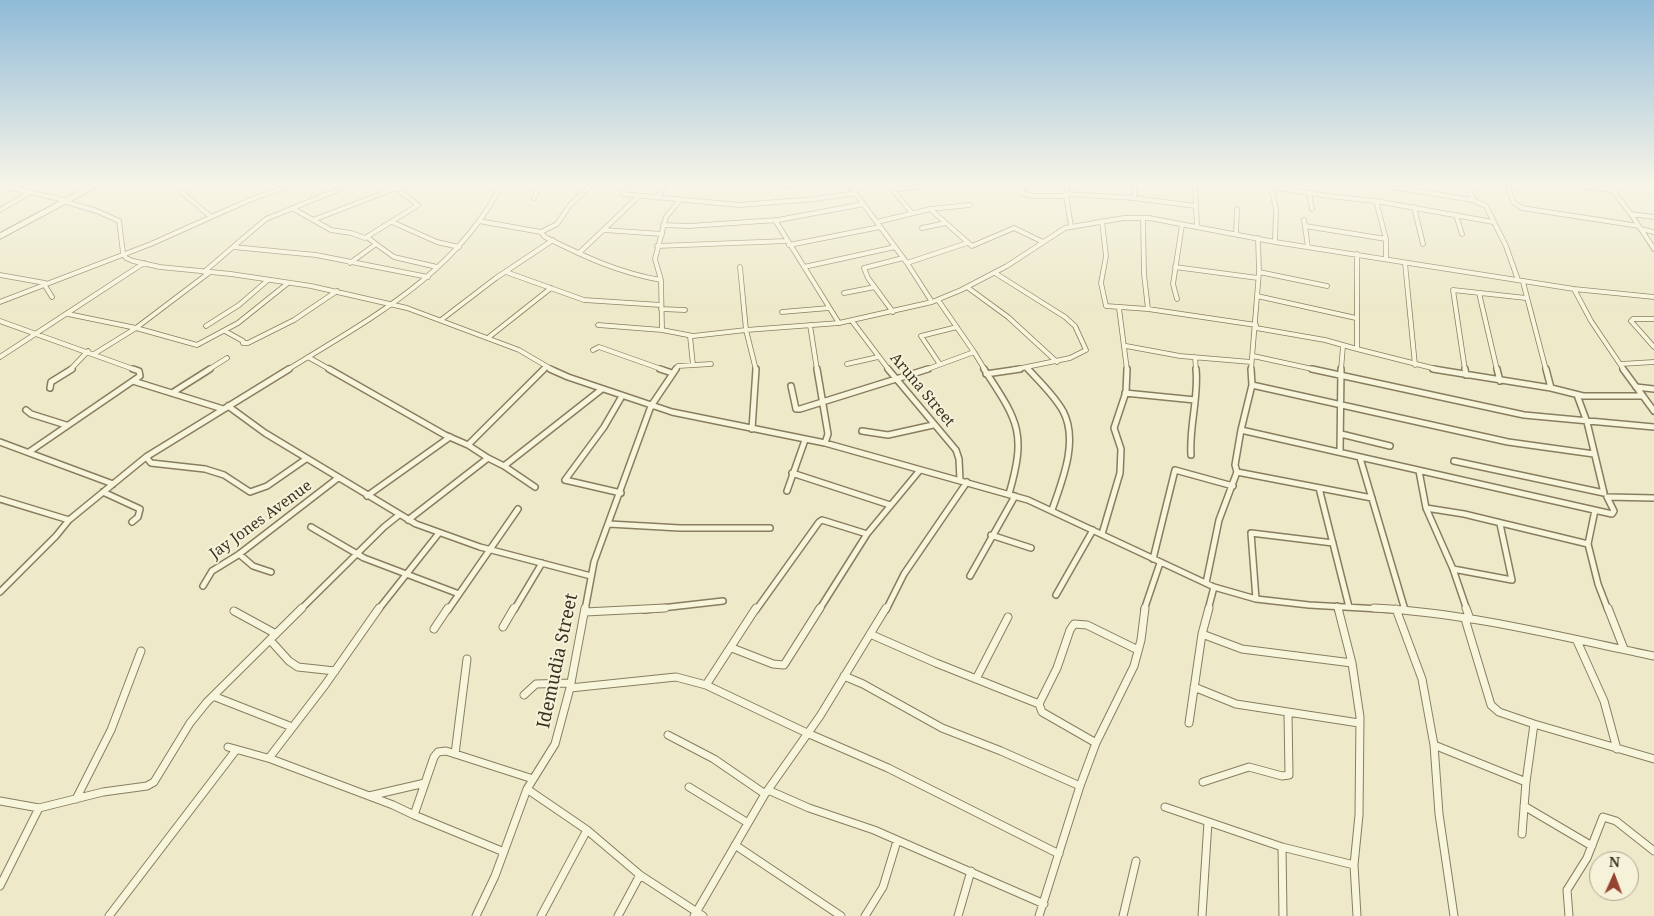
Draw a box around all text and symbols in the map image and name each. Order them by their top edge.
street label: Aruna Street [886,349,958,431]
street label: Jay Jones Avenue [206,477,316,563]
street label: Idemudia Street [533,591,583,731]
north arrow [1589,851,1639,901]
text: N [1609,852,1620,871]

